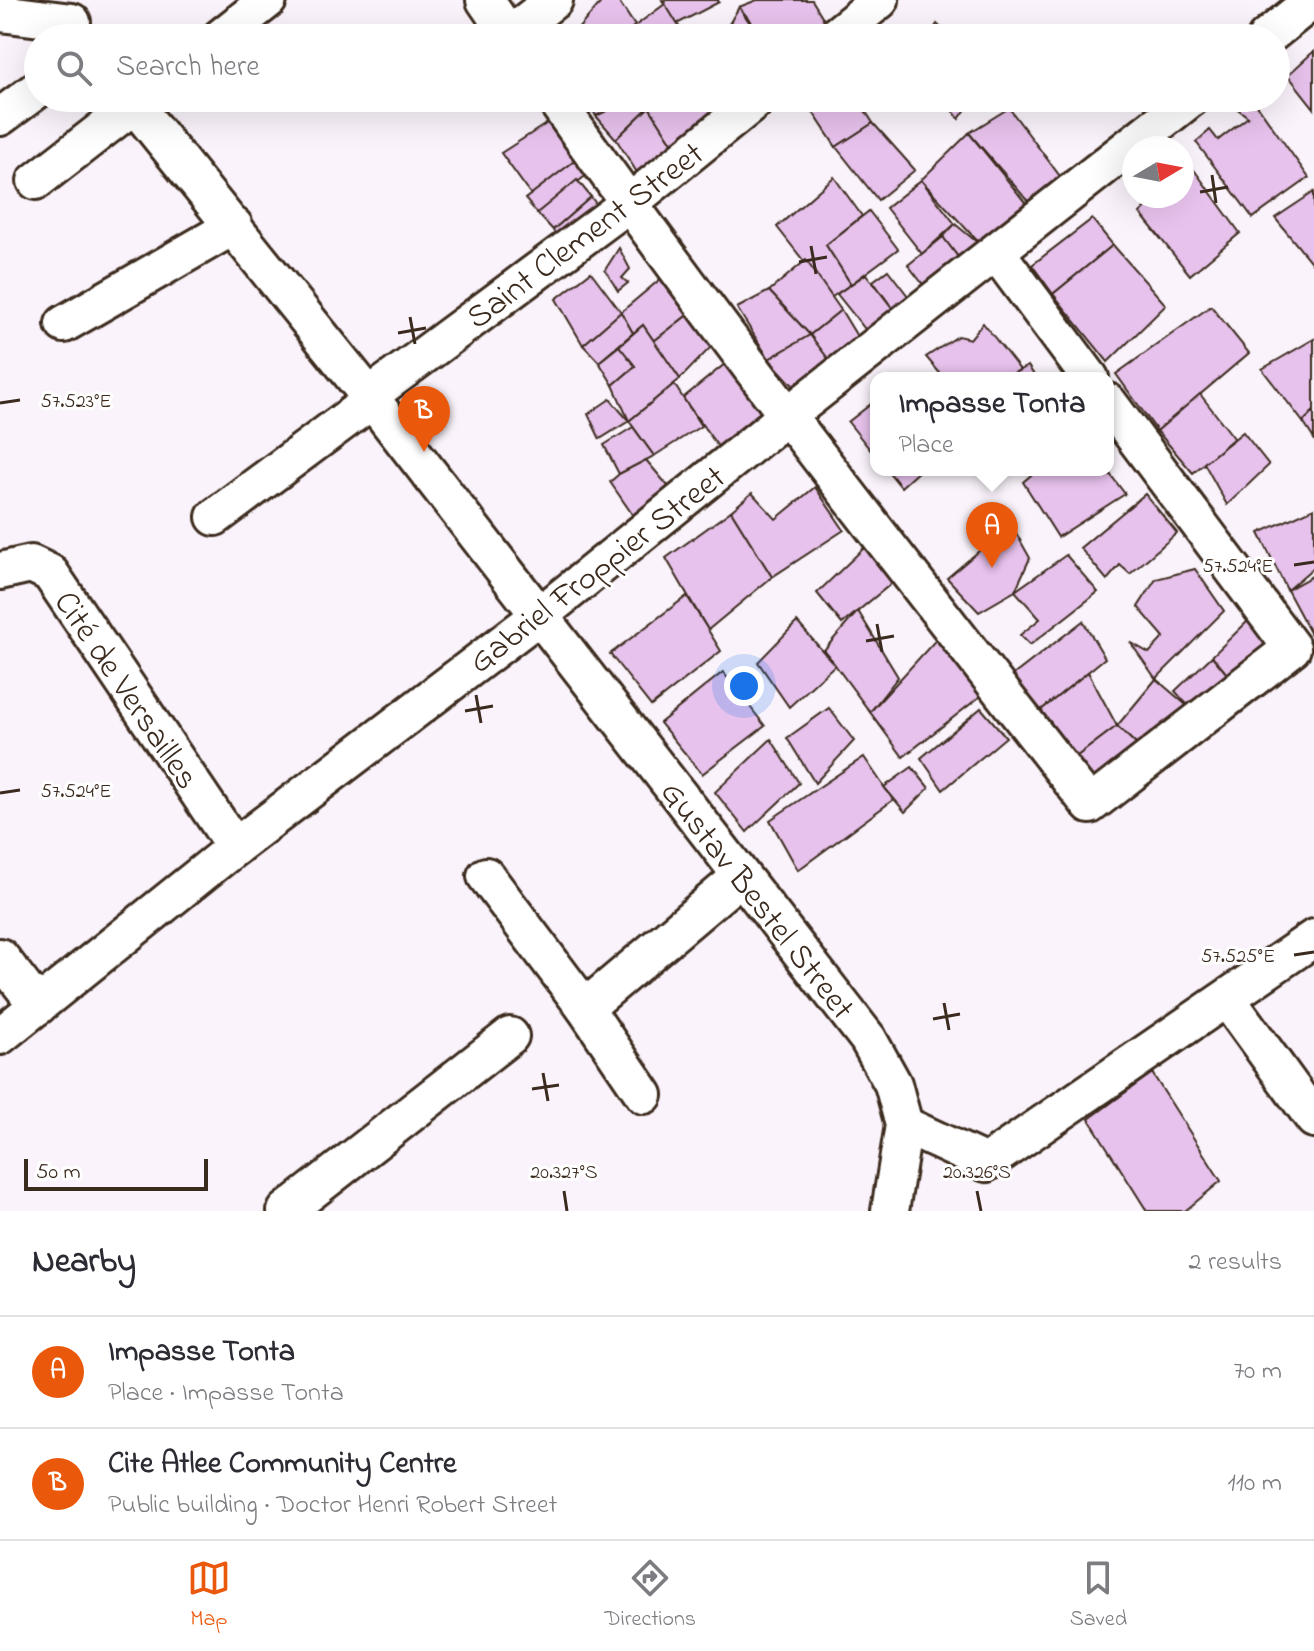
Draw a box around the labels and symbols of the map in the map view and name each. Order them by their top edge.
street label: Saint Clement Street [457,131,716,343]
north arrow [1122,136,1194,208]
pin: B [398,386,450,452]
text: 57.523°E [41,388,111,417]
street label: Gabriel Froppier Street [459,455,738,688]
pin: A [966,502,1018,568]
text: 57.524°E [1203,553,1273,582]
street label: Cité de Versailles [40,582,210,801]
your location [724,666,764,706]
street label: Gustav Bestel Street [646,771,865,1032]
text: 57.524°E [41,778,111,807]
text: 57.525°E [1201,943,1275,972]
scale bar [24,1155,208,1191]
text: 20.327°S [530,1159,598,1188]
text: 20.326°S [943,1159,1011,1188]

